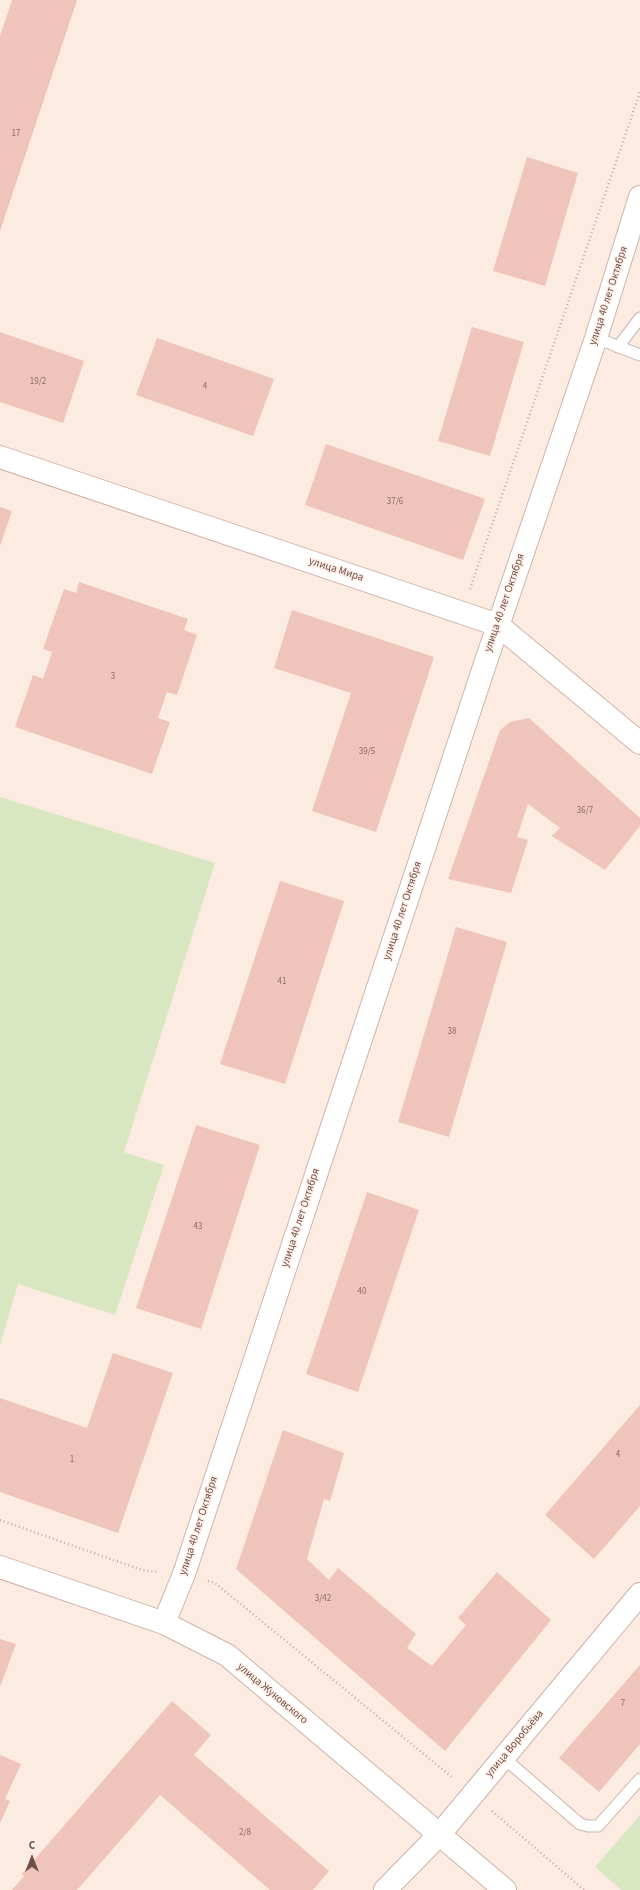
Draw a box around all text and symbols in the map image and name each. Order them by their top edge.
house number: 17 [12,129,20,139]
street label: улица 40 лет Октября [587,245,631,347]
house number: 19/2 [30,377,46,387]
house number: 4 [203,382,207,392]
house number: 37/6 [387,497,403,507]
street label: улица 40 лет Октября [482,552,528,654]
street label: улица Мира [307,555,365,585]
house number: 3 [111,672,115,682]
house number: 39/5 [359,747,375,757]
house number: 36/7 [577,806,593,816]
street label: улица 40 лет Октября [381,860,425,962]
house number: 41 [278,977,286,987]
house number: 38 [448,1027,456,1037]
street label: улица 40 лет Октября [279,1167,323,1269]
house number: 43 [194,1222,202,1232]
house number: 40 [358,1287,366,1297]
house number: 4 [616,1450,620,1460]
house number: 1 [70,1455,74,1465]
street label: улица 40 лет Октября [177,1475,221,1577]
house number: 3/42 [315,1594,331,1604]
street label: улица Жуковского [234,1661,310,1727]
house number: 7 [621,1699,625,1709]
street label: улица Воробьёва [483,1708,547,1780]
house number: 2/8 [239,1828,251,1838]
north arrow [12,1838,52,1878]
text: С [29,1838,35,1853]

